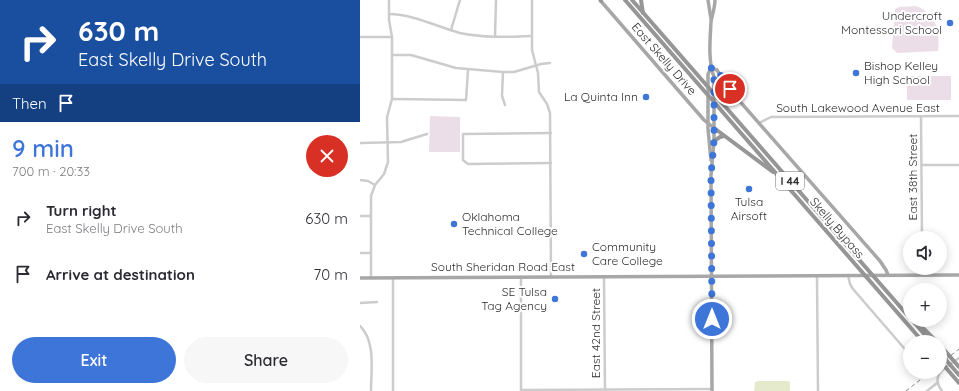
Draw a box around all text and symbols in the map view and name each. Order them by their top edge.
place label: Undercroft Montessori School [841,8,942,37]
text: 630 m [78,13,159,48]
icon: right [12,16,64,68]
marker: Undercroft Montessori School [945,18,955,28]
street label: East Skelly Drive [629,19,700,98]
text: East Skelly Drive South [78,48,267,71]
place label: Bishop Kelley High School [864,58,938,87]
marker: Bishop Kelley High School [851,68,861,78]
pin [713,72,747,106]
icon: arrive [719,78,741,100]
place label: La Quinta Inn [564,89,638,104]
icon: arrive [55,92,77,114]
marker: La Quinta Inn [641,92,651,102]
text: Then [12,94,47,113]
street label: South Lakewood Avenue East [776,100,940,115]
text: 9 min [12,133,74,163]
street label: East 38th Street [905,134,920,220]
button: close [306,135,348,177]
text: 700 m · 20:33 [12,163,90,179]
road number: I 44 [776,172,804,190]
marker: Tulsa Airsoft [744,184,754,194]
place label: Tulsa Airsoft [731,194,767,223]
street label: Skelly Bypass [807,194,868,261]
text: Turn right [46,201,117,220]
icon: right [12,207,34,229]
text: 630 m [305,209,348,228]
place label: Oklahoma Technical College [462,209,558,238]
marker: Oklahoma Technical College [449,219,459,229]
text: East Skelly Drive South [46,220,183,236]
map controls [903,231,947,379]
button: sound [903,231,947,275]
place label: Community Care College [592,239,663,268]
marker: Community Care College [579,249,589,259]
street label: South Sheridan Road East [431,259,575,274]
icon: arrive [12,263,34,285]
text: Arrive at destination [46,265,195,284]
text: 70 m [314,265,348,284]
button: + [903,283,947,327]
place label: SE Tulsa Tag Agency [481,284,547,313]
street label: East 42nd Street [588,288,603,378]
marker: SE Tulsa Tag Agency [550,294,560,304]
position arrow [691,298,733,340]
button: − [903,335,947,379]
button: Exit [12,337,176,383]
button: Share [184,337,348,383]

